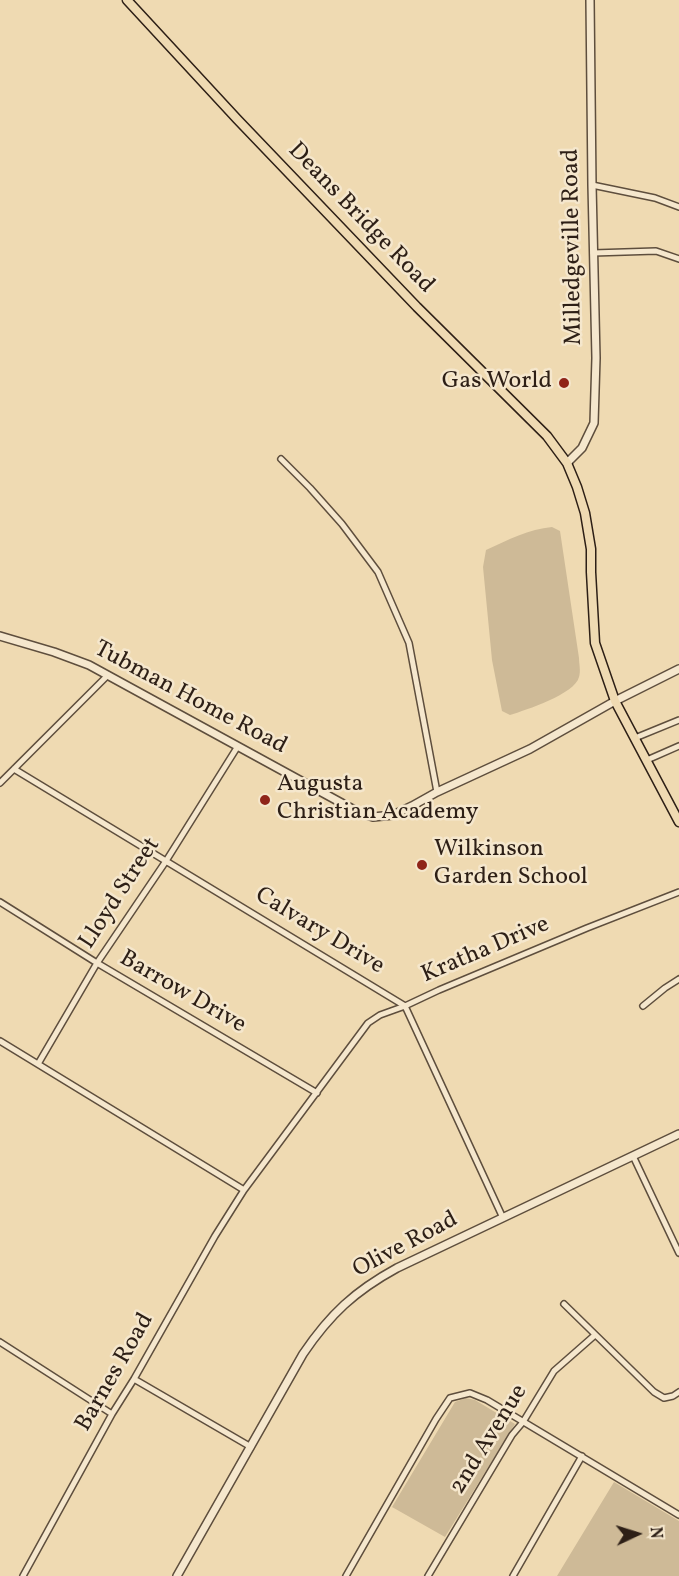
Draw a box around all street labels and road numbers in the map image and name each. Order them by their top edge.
street label: Deans Bridge Road [281,138,439,300]
street label: Milledgeville Road [558,148,590,346]
street label: Tubman Home Road [89,636,291,762]
street label: Lloyd Street [74,833,168,955]
street label: Calvary Drive [249,882,389,982]
street label: Kratha Drive [418,911,554,991]
street label: Barrow Drive [114,945,250,1041]
street label: Olive Road [349,1206,463,1286]
street label: Barnes Road [71,1309,161,1437]
street label: 2nd Avenue [445,1380,535,1500]

